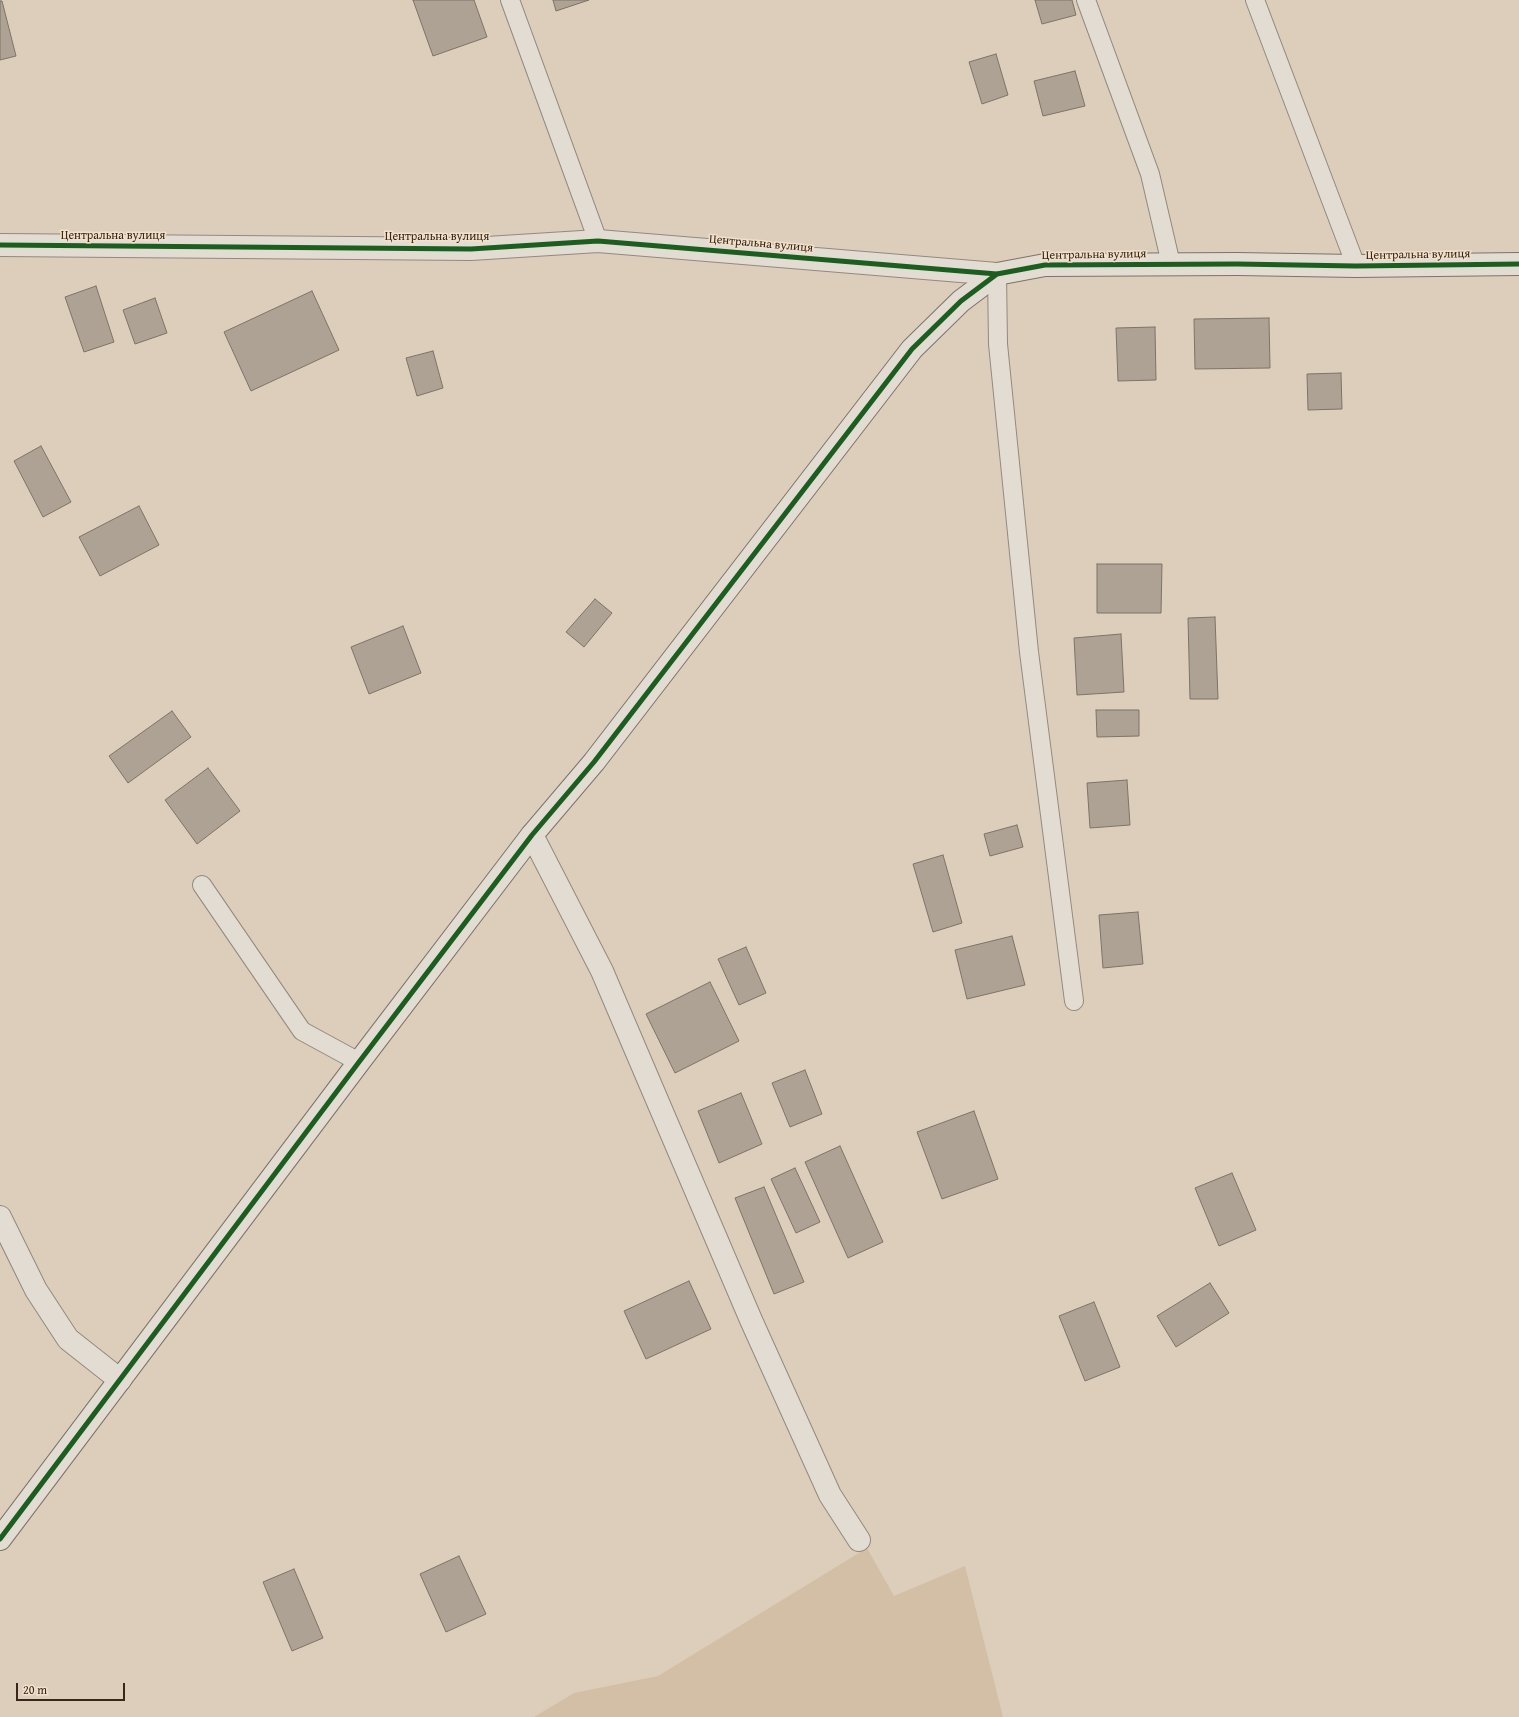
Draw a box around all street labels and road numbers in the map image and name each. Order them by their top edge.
street label: Центральна вулиця [61,229,165,243]
street label: Центральна вулиця [385,230,489,244]
street label: Центральна вулиця [708,232,814,256]
street label: Центральна вулиця [1042,247,1146,263]
street label: Центральна вулиця [1366,247,1470,263]

